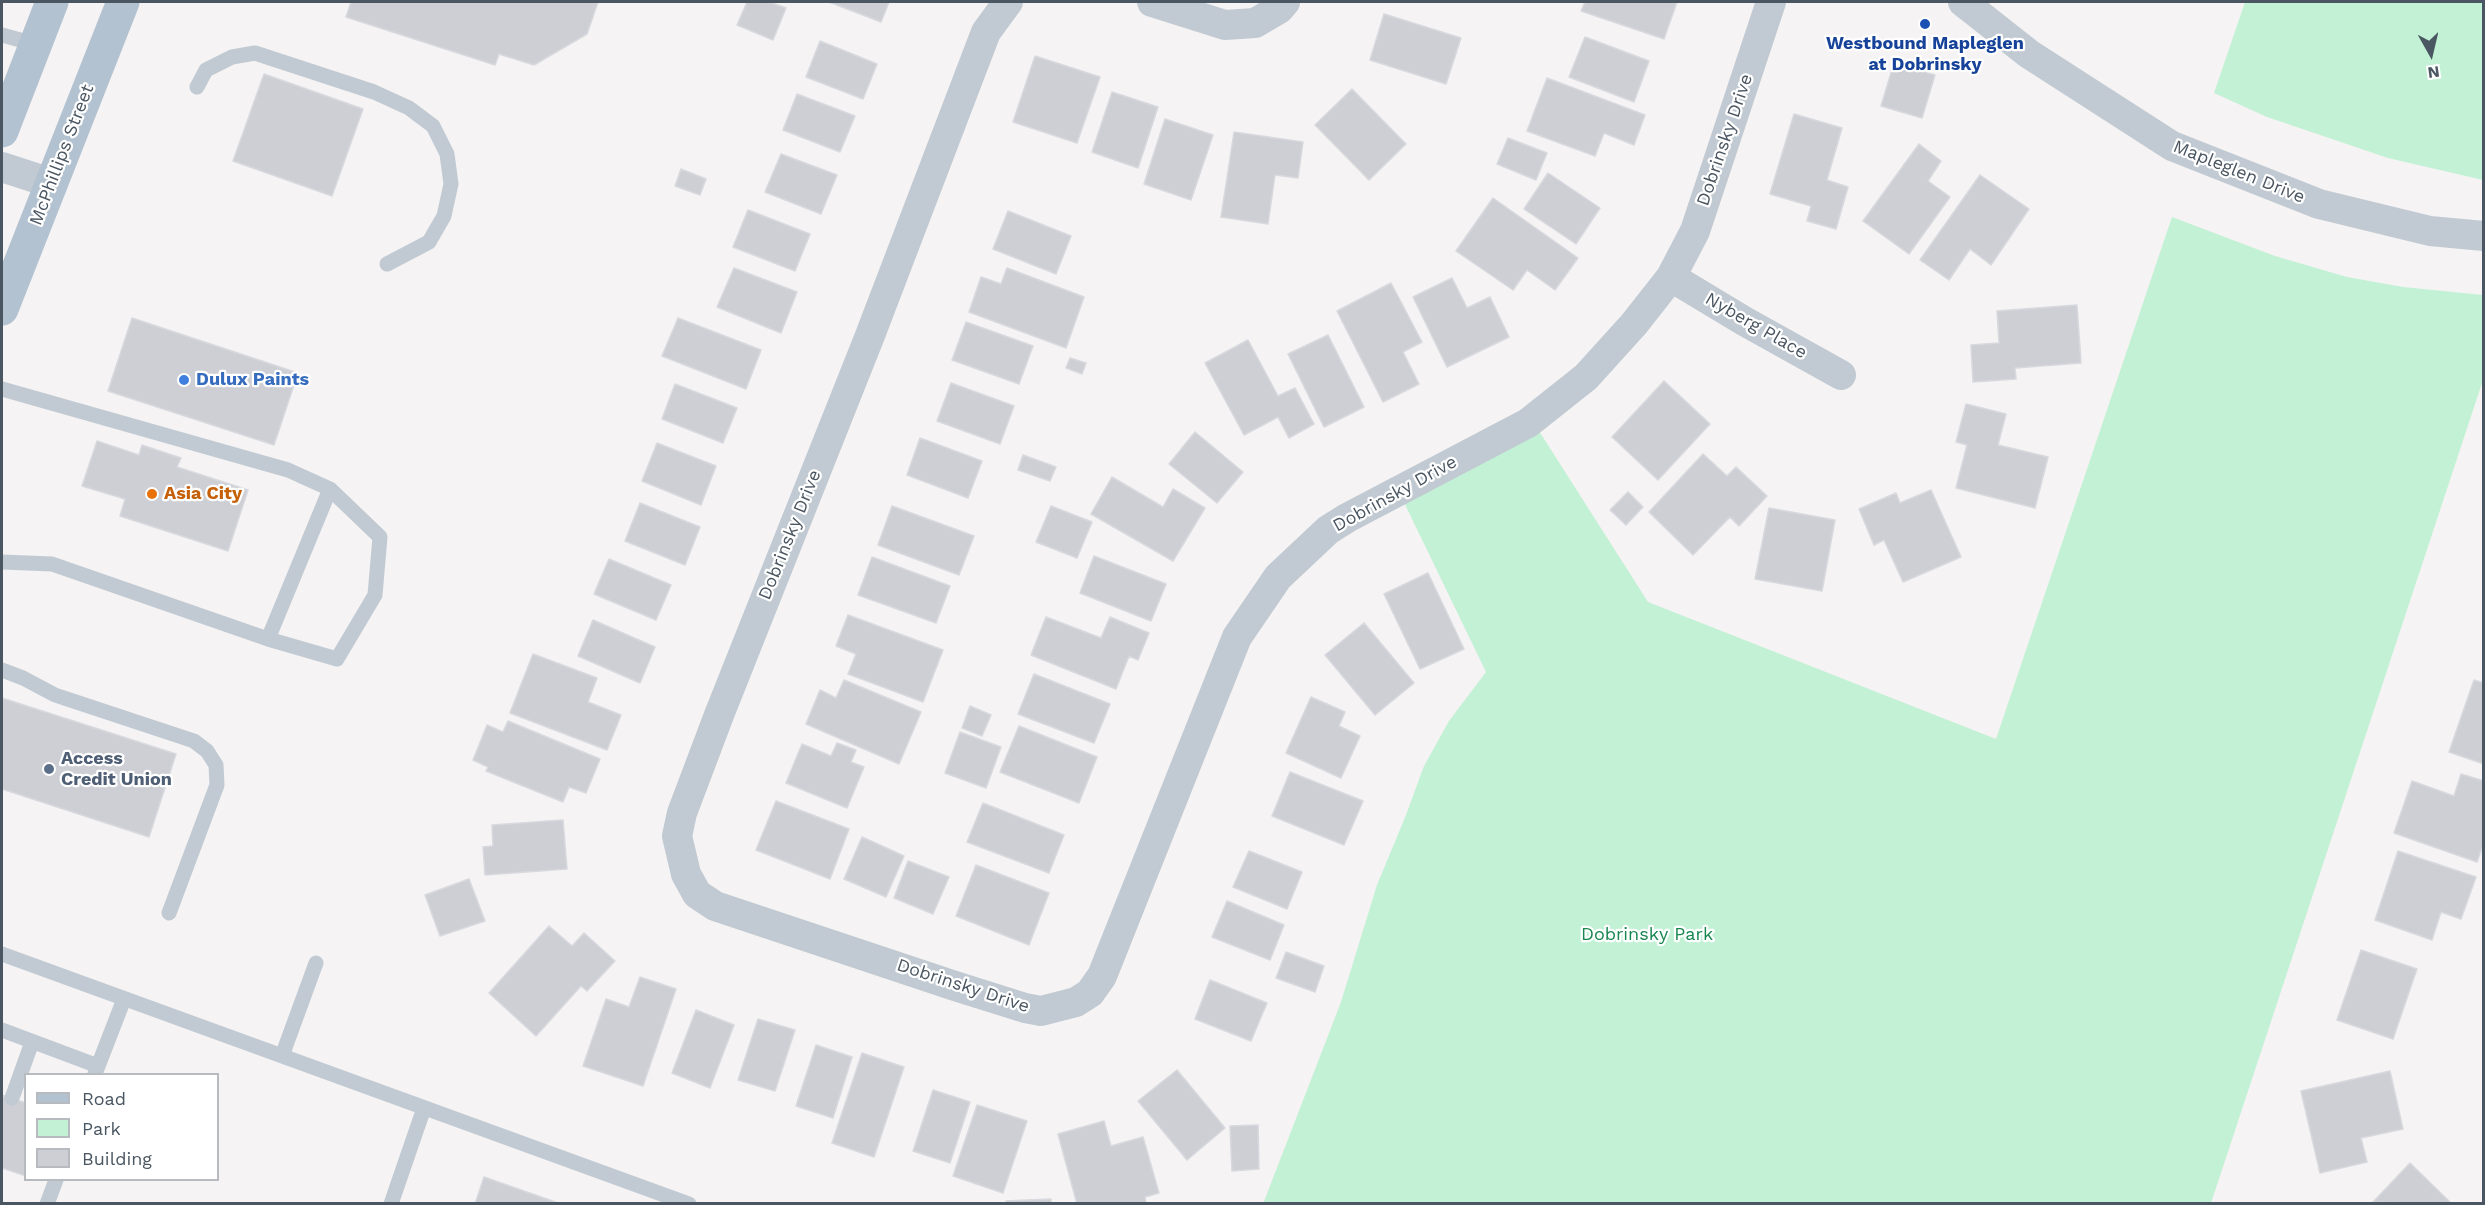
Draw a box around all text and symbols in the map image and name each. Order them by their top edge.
marker: Westbound Mapleglen at Dobrinsky [1918,17,1932,31]
north arrow [2401,24,2461,84]
place label: Westbound Mapleglen at Dobrinsky [1826,33,2024,76]
text: N [2426,62,2441,83]
street label: Dobrinsky Drive [1692,71,1758,209]
street label: McPhillips Street [25,82,99,228]
street label: Mapleglen Drive [2170,136,2308,208]
street label: Nyberg Place [1701,288,1811,364]
place label: Dulux Paints [196,369,309,391]
marker: Dulux Paints [177,373,191,387]
street label: Dobrinsky Drive [1329,451,1461,537]
street label: Dobrinsky Drive [754,467,826,603]
place label: Asia City [164,483,242,505]
marker: Asia City [145,487,159,501]
place label: Access Credit Union [61,748,172,790]
marker: Access Credit Union [42,762,56,776]
park label: Dobrinsky Park [1581,924,1713,946]
street label: Dobrinsky Drive [894,954,1032,1018]
legend [24,1073,219,1181]
text: Road [82,1088,126,1109]
text: Park [82,1118,121,1139]
text: Building [82,1148,152,1169]

